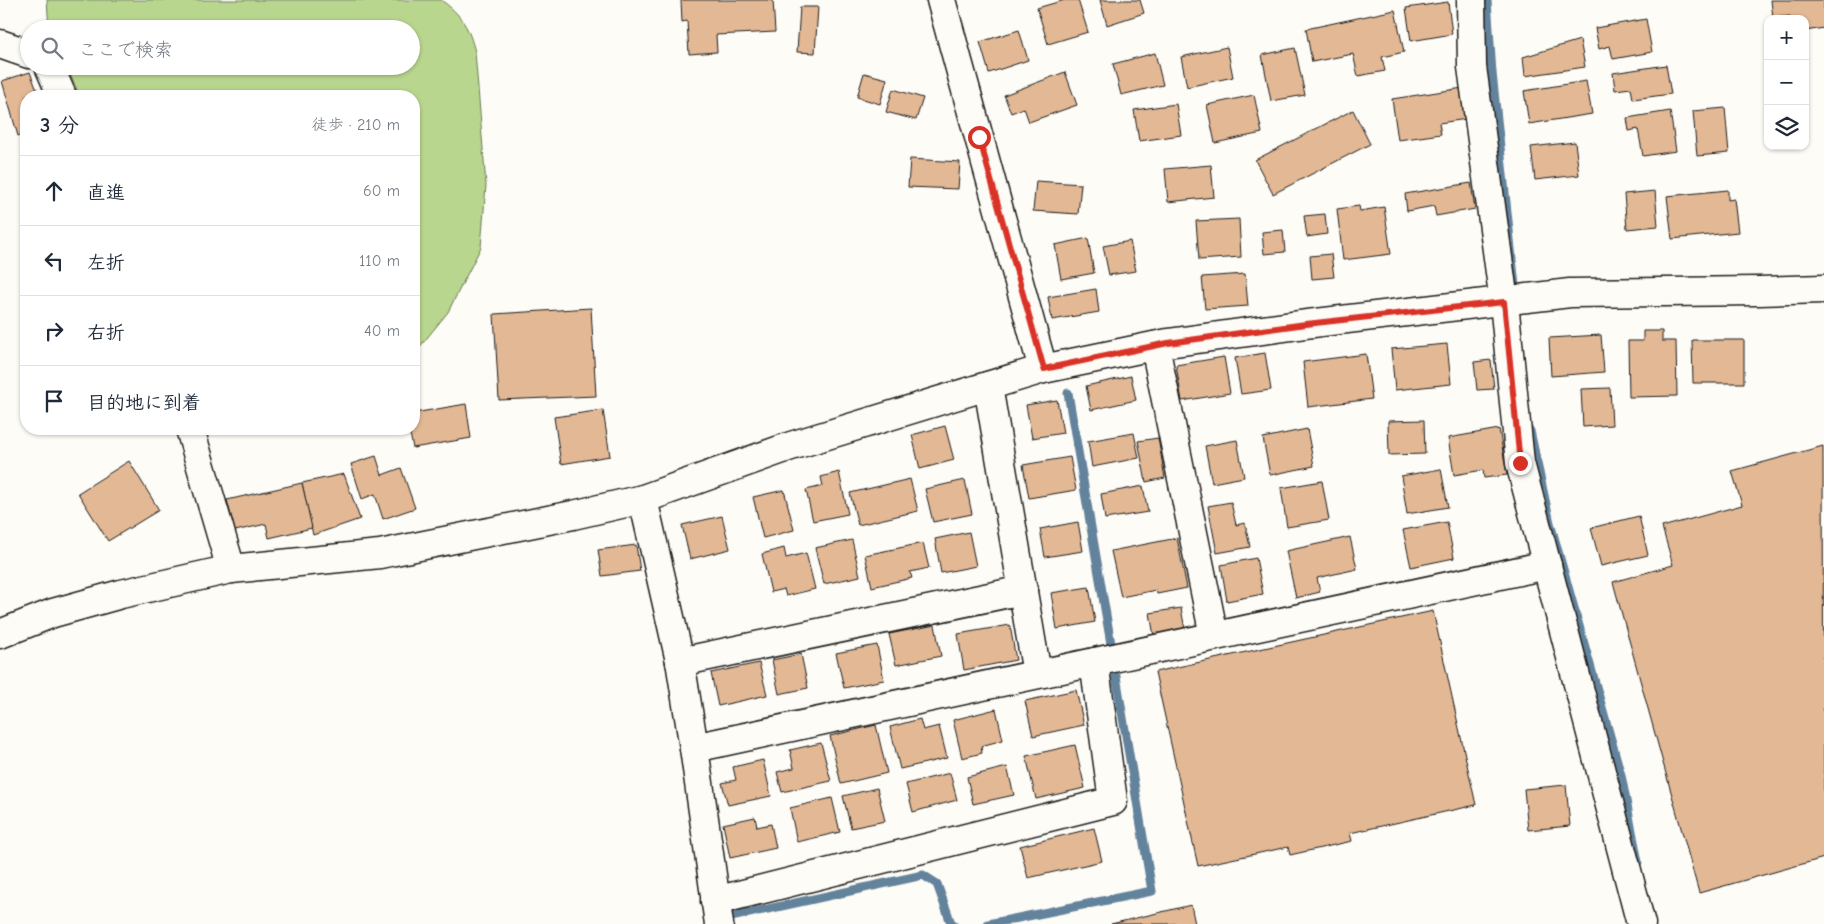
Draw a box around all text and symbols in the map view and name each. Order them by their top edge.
map controls [1764,15,1809,150]
button: + [1764,15,1809,60]
search box [20,20,420,75]
icon: search [38,34,66,62]
text: ここで検索 [78,39,173,61]
button: − [1764,60,1809,105]
button: layers [1764,105,1809,150]
text: 3 分 [40,113,79,137]
text: 徒歩 · 210 m [311,116,400,134]
route start [968,126,991,149]
icon: ahead [40,177,68,205]
text: 直進 [87,182,125,204]
text: 60 m [363,182,400,200]
icon: left [40,247,68,275]
text: 左折 [87,252,125,274]
text: 110 m [359,252,400,270]
icon: right [40,317,68,345]
text: 右折 [87,322,125,344]
text: 40 m [364,322,400,340]
icon: arrive [40,387,68,415]
text: 目的地に到着 [87,392,201,414]
route end [1509,452,1532,475]

